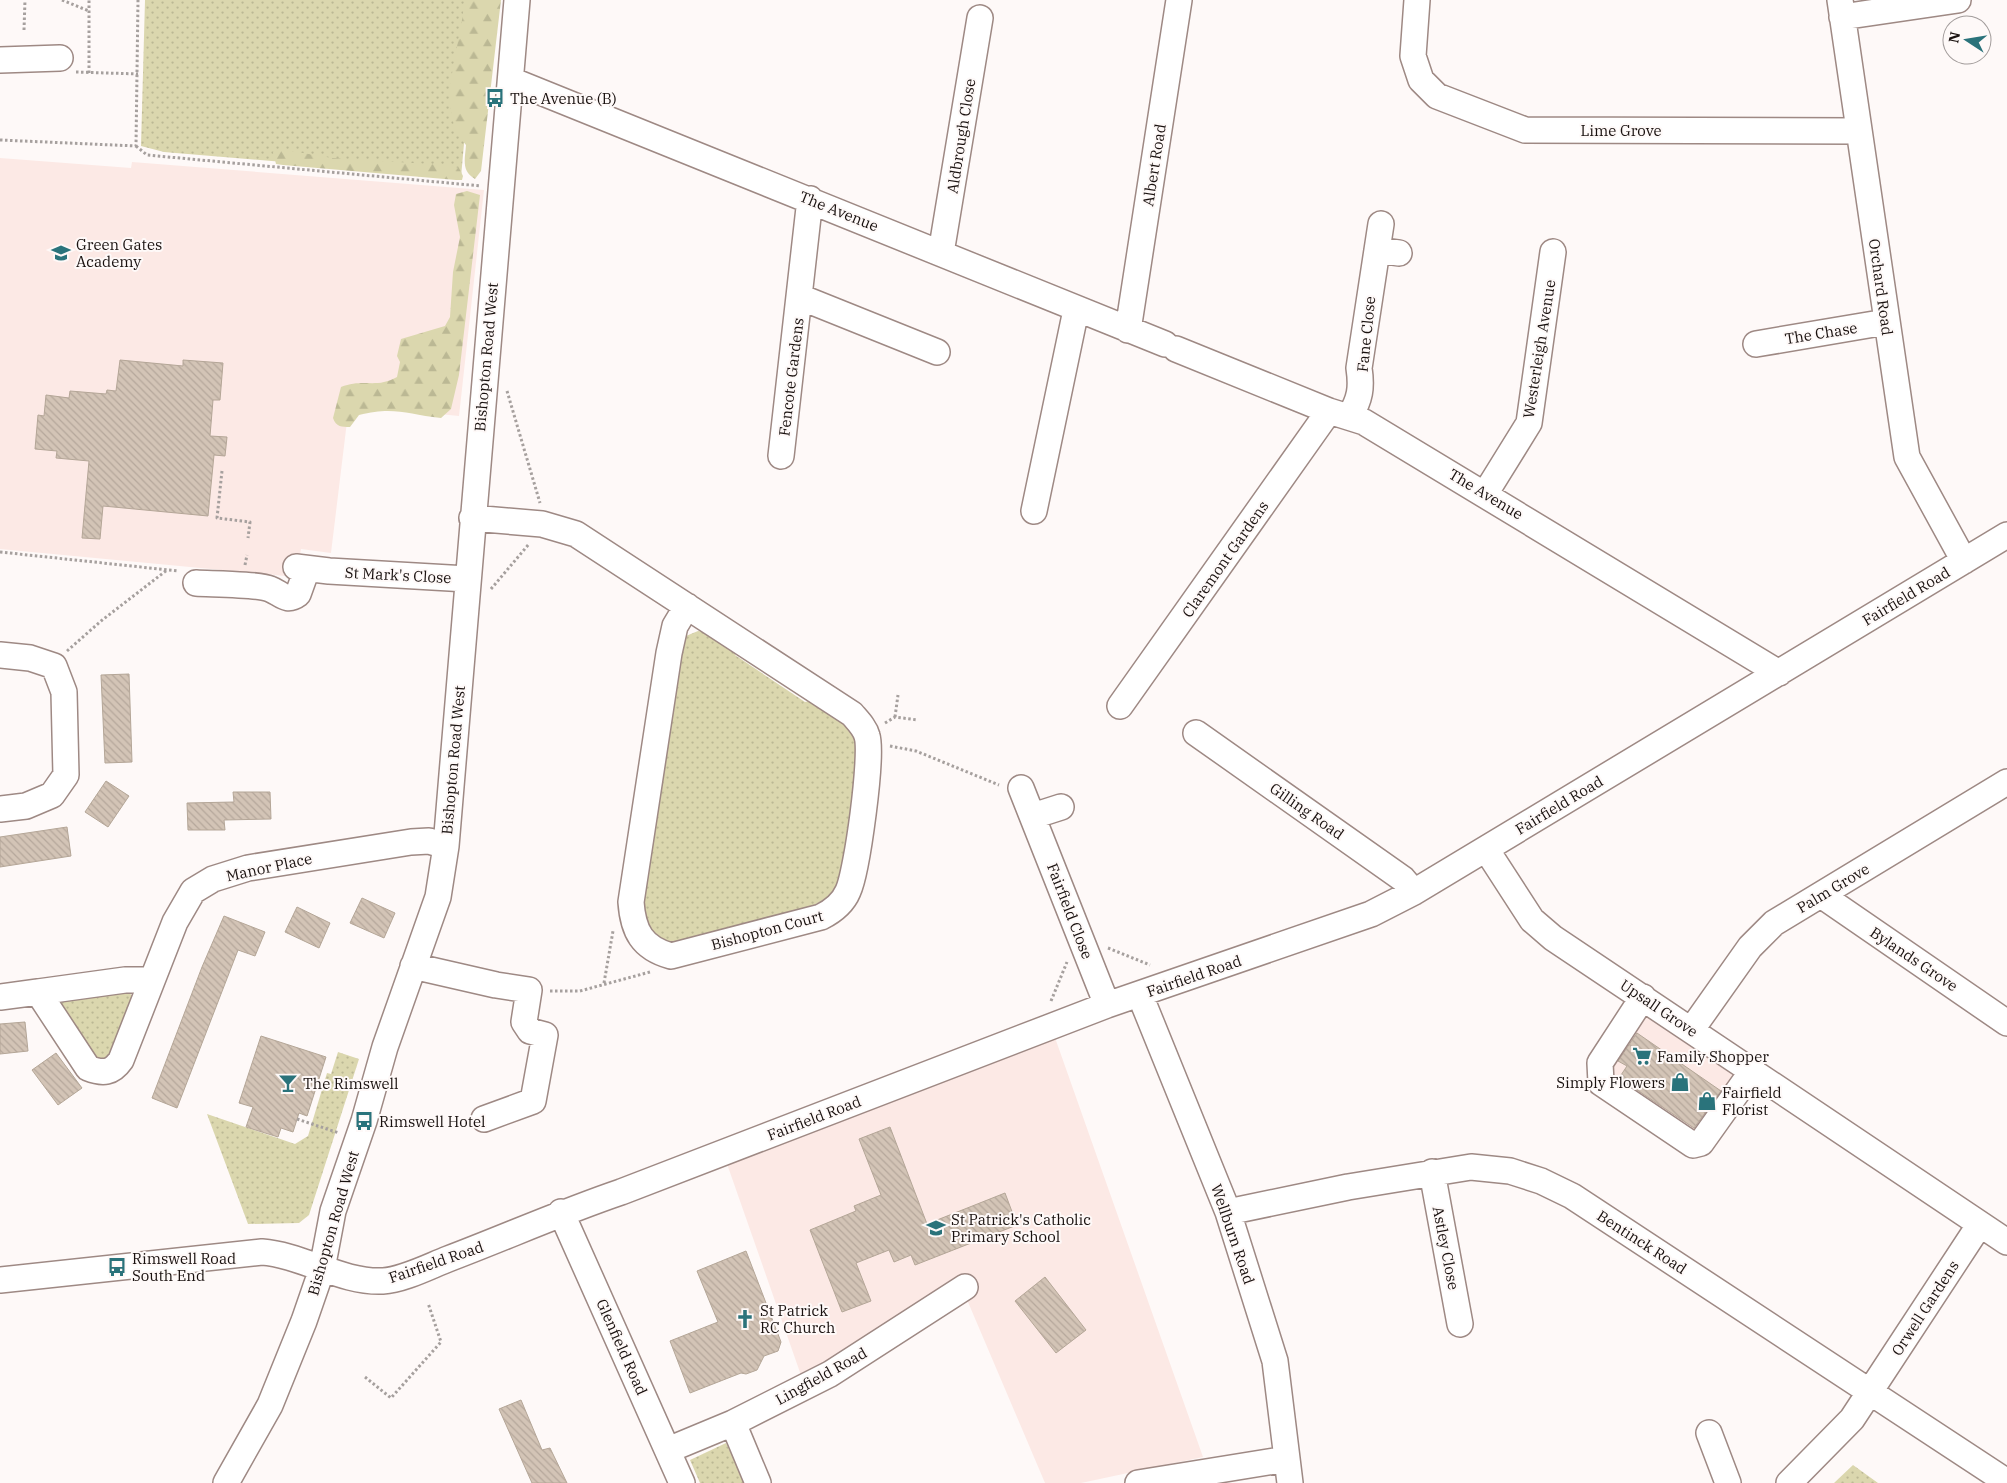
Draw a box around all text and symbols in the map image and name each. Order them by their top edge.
north arrow [1942,15,1992,65]
text: N [1944,30,1964,45]
street label: Aldbrough Close [943,77,979,195]
bus stop icon: The Avenue (B) [484,87,506,109]
place label: The Avenue (B) [510,89,617,108]
street label: Lime Grove [1580,121,1662,140]
street label: Albert Road [1138,122,1170,208]
street label: The Avenue [797,187,881,235]
place label: Green Gates Academy [76,235,162,271]
street label: Orchard Road [1865,237,1897,337]
school or university icon: Green Gates Academy [50,242,72,264]
street label: Westerleigh Avenue [1519,278,1559,420]
street label: Bishopton Road West [470,282,502,432]
street label: Fane Close [1353,295,1379,373]
street label: Fencote Gardens [774,317,808,437]
street label: The Chase [1783,318,1859,348]
street label: The Avenue [1445,464,1527,524]
street label: Claremont Gardens [1178,497,1272,621]
street label: Fairfield Road [1859,562,1953,630]
street label: St Mark's Close [344,563,452,587]
street label: Bishopton Road West [437,685,469,835]
street label: Fairfield Road [1512,771,1606,839]
street label: Gilling Road [1266,778,1348,844]
street label: Manor Place [224,849,314,885]
street label: Palm Grove [1793,859,1873,917]
street label: Fairfield Close [1043,860,1097,962]
street label: Bishopton Court [709,906,825,954]
street label: Bylands Grove [1866,923,1962,995]
street label: Fairfield Road [1144,951,1244,1001]
street label: Upsall Grove [1616,975,1702,1041]
supermarket icon: Family Shopper [1631,1045,1653,1067]
place label: Family Shopper [1657,1047,1769,1066]
shop icon: Simply Flowers [1669,1071,1691,1093]
bar icon: The Rimswell [277,1072,299,1094]
place label: Simply Flowers [1556,1073,1665,1092]
place label: The Rimswell [303,1074,399,1093]
place label: Fairfield Florist [1722,1083,1782,1119]
shop icon: Fairfield Florist [1696,1090,1718,1112]
street label: Fairfield Road [764,1091,864,1145]
bus stop icon: Rimswell Hotel [353,1110,375,1132]
place label: Rimswell Hotel [379,1112,486,1131]
street label: Bishopton Road West [303,1148,363,1298]
street label: Wellburn Road [1207,1181,1259,1287]
street label: Astley Close [1429,1205,1463,1291]
street label: Bentinck Road [1594,1206,1690,1278]
place label: St Patrick's Catholic Primary School [951,1210,1091,1246]
school or university icon: St Patrick's Catholic Primary School [925,1217,947,1239]
street label: Fairfield Road [386,1237,486,1287]
place label: Rimswell Road South End [132,1249,236,1285]
bus stop icon: Rimswell Road South End [106,1256,128,1278]
street label: Orwell Gardens [1887,1257,1963,1359]
street label: Glenfield Road [592,1296,652,1398]
place label: St Patrick RC Church [760,1301,835,1337]
church icon: St Patrick RC Church [734,1308,756,1330]
street label: Lingfield Road [772,1343,870,1409]

